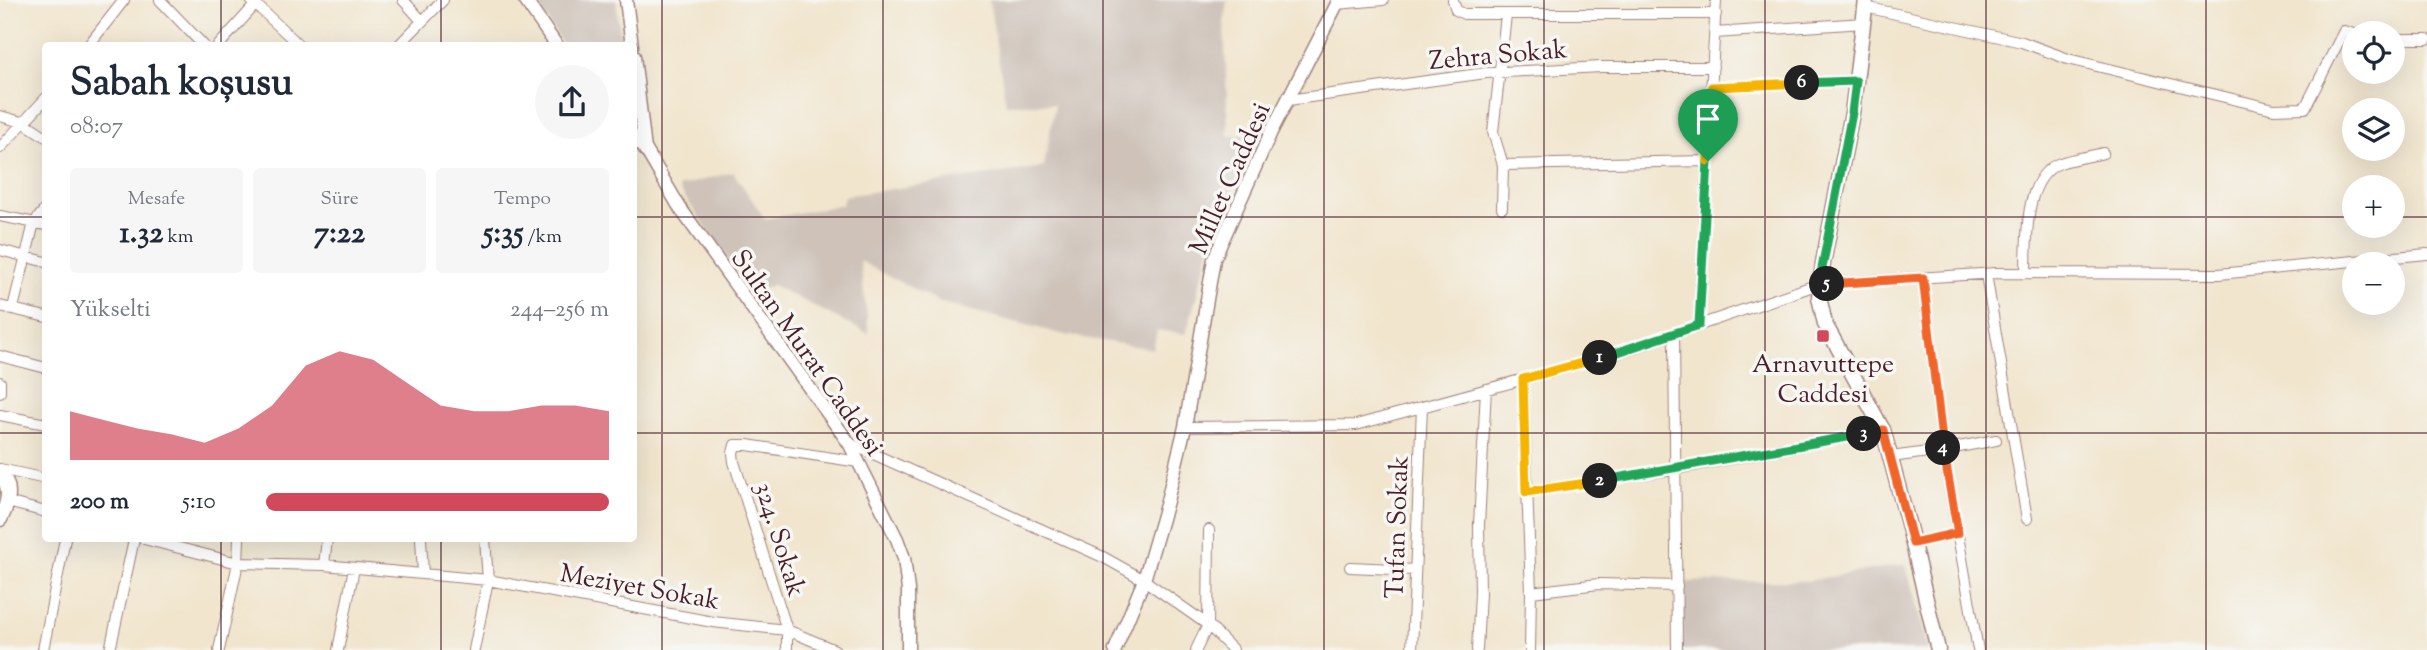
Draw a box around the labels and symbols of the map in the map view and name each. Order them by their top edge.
street label: Zehra Sokak [1427,32,1569,81]
pin: 6 [1784,66,1820,100]
pin [1678,89,1738,161]
street label: Millet Caddesi [1181,97,1281,261]
street label: Sultan Murat Caddesi [721,243,891,464]
pin: 5 [1810,266,1844,302]
marker: Arnavuttepe Caddesi [1815,328,1831,344]
pin: 1 [1582,340,1618,376]
place label: Arnavuttepe Caddesi [1752,347,1894,414]
pin: 3 [1846,416,1882,452]
pin: 4 [1926,430,1960,466]
street label: Tufan Sokak [1378,455,1419,599]
pin: 2 [1582,463,1618,498]
street label: 324. Sokak [744,478,814,601]
street label: Meziyet Sokak [557,556,722,621]

